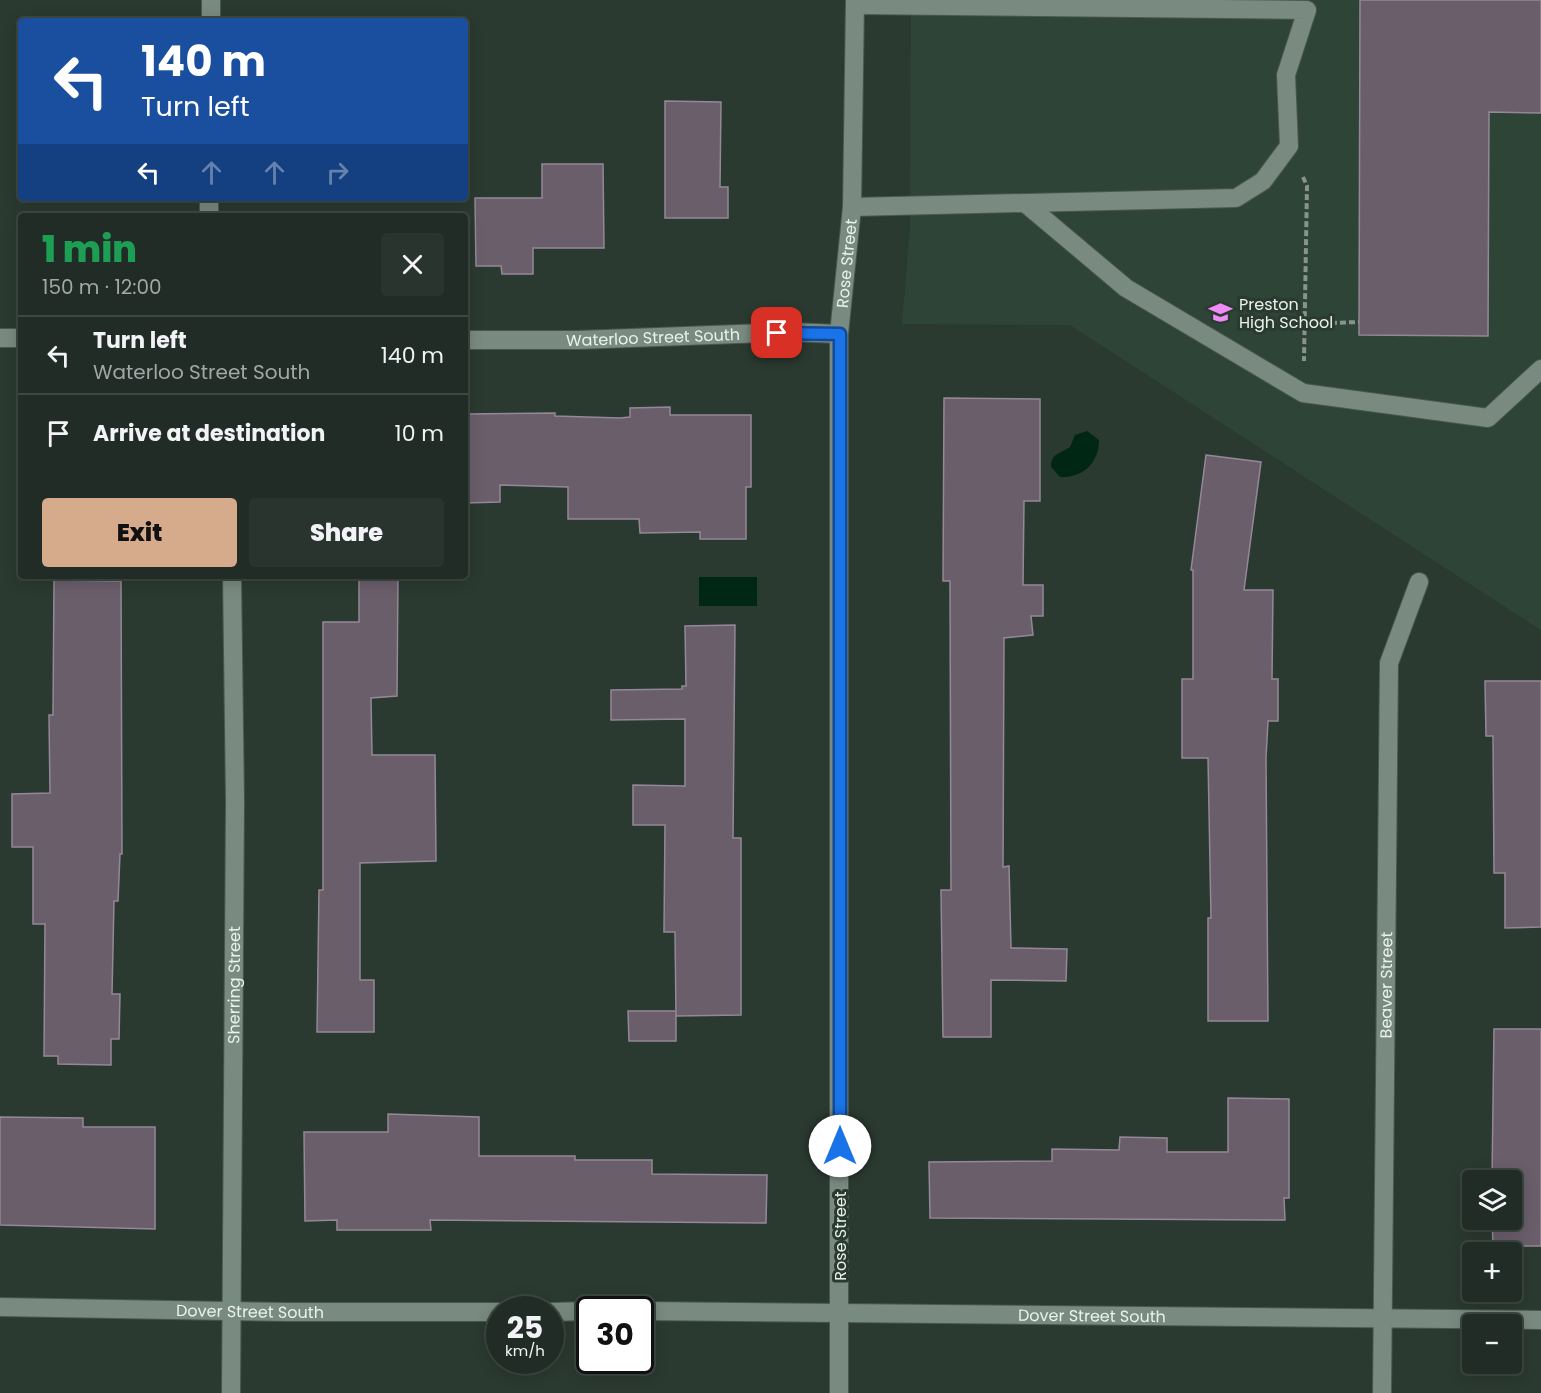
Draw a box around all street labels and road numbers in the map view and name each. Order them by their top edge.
street label: Rose Street [831,218,863,309]
street label: Waterloo Street South [566,323,740,352]
street label: Sherring Street [222,926,246,1044]
street label: Beaver Street [1374,931,1398,1038]
street label: Rose Street [829,1191,852,1281]
street label: Dover Street South [176,1299,324,1324]
street label: Dover Street South [1018,1304,1166,1328]

